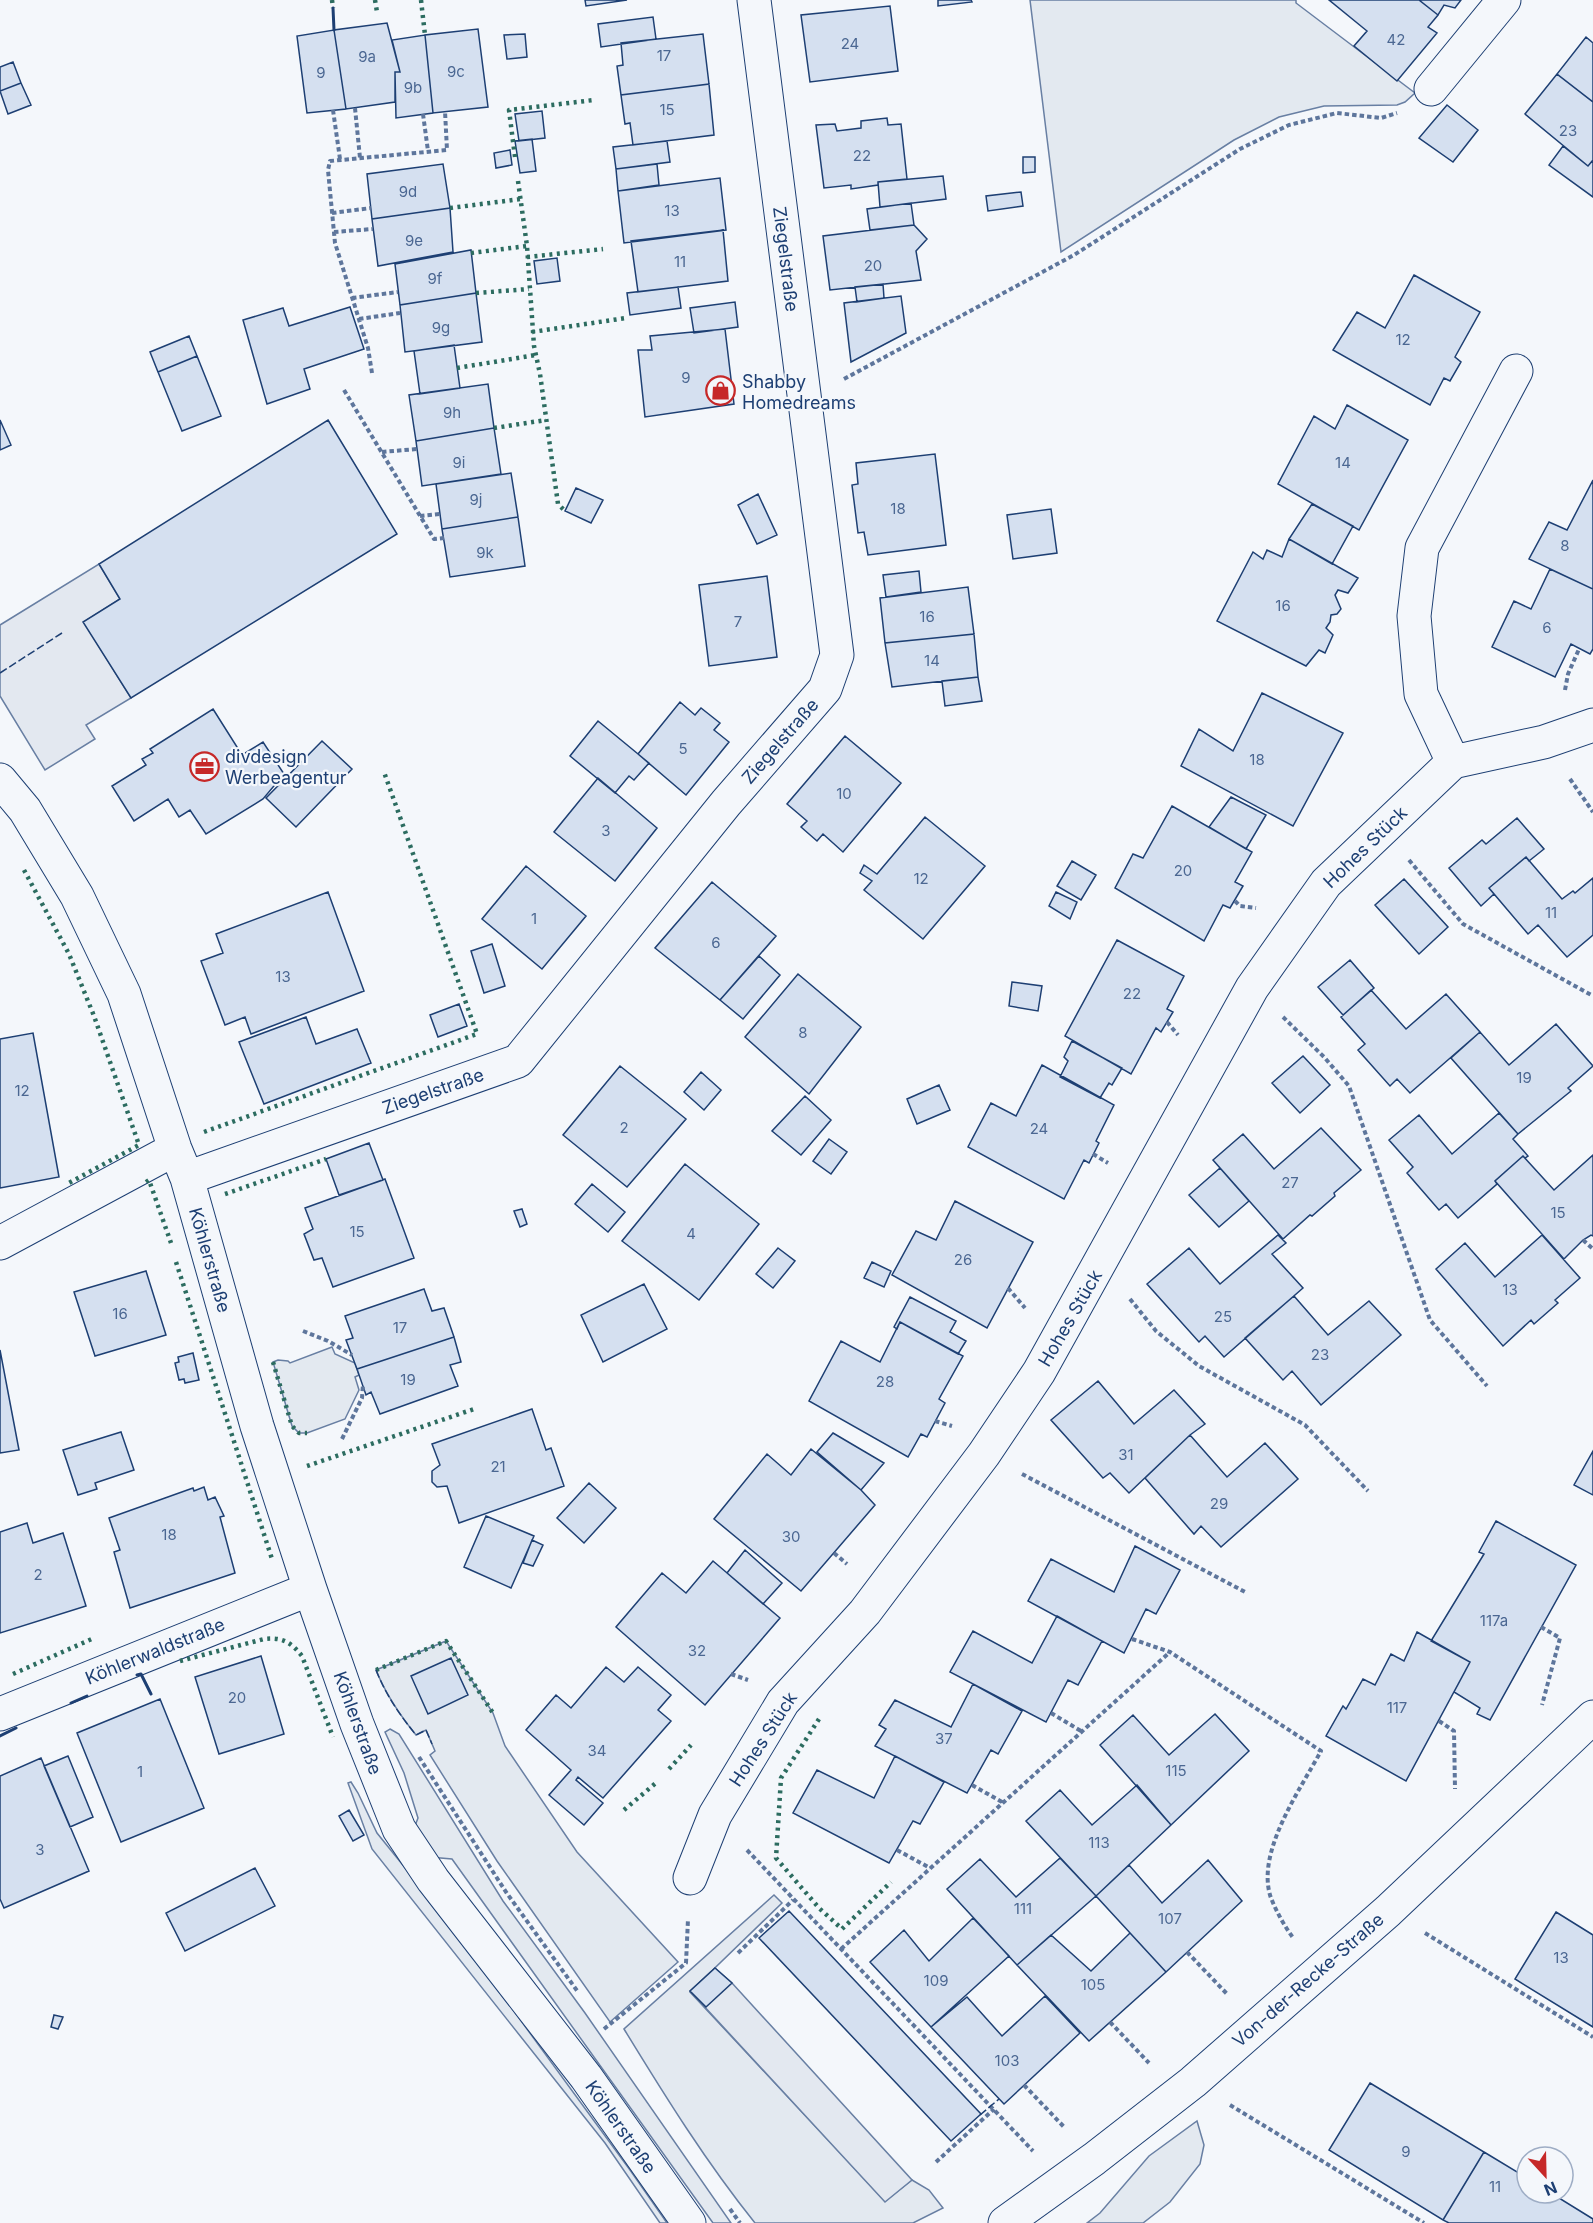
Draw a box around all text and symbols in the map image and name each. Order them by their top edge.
house number: 42 [1387,30,1405,49]
house number: 24 [841,34,859,53]
house number: 17 [657,46,671,65]
house number: 9a [358,47,376,66]
house number: 9c [447,62,465,81]
house number: 9 [316,63,326,82]
house number: 9b [404,78,422,97]
house number: 15 [659,100,675,119]
house number: 23 [1559,121,1577,140]
house number: 22 [853,146,871,165]
house number: 9d [399,182,417,201]
house number: 13 [664,201,680,220]
street label: Ziegelstraße [769,205,803,313]
house number: 9e [405,231,423,250]
house number: 11 [674,252,686,271]
house number: 20 [864,256,882,275]
house number: 9f [428,269,443,288]
house number: 9g [432,318,450,337]
house number: 12 [1395,330,1411,349]
house number: 9 [681,368,691,387]
place label: Shabby Homedreams [742,371,856,413]
shop icon: Shabby Homedreams [705,375,737,407]
house number: 9h [443,403,461,422]
house number: 9i [453,453,465,472]
house number: 14 [1335,453,1351,472]
house number: 9j [470,490,482,509]
house number: 18 [890,499,906,518]
house number: 8 [1560,536,1570,555]
house number: 9k [476,543,495,562]
house number: 16 [1275,596,1291,615]
house number: 16 [919,607,935,626]
house number: 7 [734,612,742,631]
house number: 6 [1542,618,1552,637]
house number: 14 [924,651,940,670]
street label: Ziegelstraße [737,694,823,788]
house number: 5 [678,739,688,758]
place label: divdesign Werbeagentur [225,746,347,788]
office icon: divdesign Werbeagentur [188,750,220,782]
house number: 18 [1249,750,1265,769]
house number: 10 [836,784,852,803]
street label: Hohes Stück [1319,802,1411,892]
house number: 3 [601,821,611,840]
house number: 20 [1174,861,1192,880]
house number: 12 [913,869,929,888]
house number: 11 [1545,903,1557,922]
house number: 1 [531,909,537,928]
house number: 6 [711,933,721,952]
house number: 13 [275,967,291,986]
house number: 22 [1123,984,1141,1003]
house number: 8 [798,1023,808,1042]
street label: Ziegelstraße [379,1064,487,1118]
house number: 19 [1516,1068,1532,1087]
house number: 12 [14,1081,30,1100]
house number: 2 [619,1118,629,1137]
house number: 24 [1030,1119,1048,1138]
house number: 27 [1281,1173,1299,1192]
house number: 15 [1550,1203,1566,1222]
street label: Köhlerstraße [185,1205,235,1315]
house number: 15 [349,1222,365,1241]
house number: 4 [686,1224,696,1243]
house number: 26 [954,1250,972,1269]
street label: Hohes Stück [1034,1266,1106,1370]
house number: 13 [1502,1280,1518,1299]
house number: 16 [112,1304,128,1323]
house number: 25 [1214,1307,1232,1326]
house number: 17 [393,1318,407,1337]
house number: 23 [1311,1345,1329,1364]
house number: 19 [400,1370,416,1389]
house number: 28 [876,1372,894,1391]
house number: 31 [1118,1445,1134,1464]
house number: 21 [490,1457,506,1476]
house number: 29 [1210,1494,1228,1513]
house number: 18 [161,1525,177,1544]
house number: 30 [782,1527,800,1546]
house number: 2 [33,1565,43,1584]
house number: 117a [1480,1611,1508,1630]
street label: Köhlerwaldstraße [82,1613,228,1689]
house number: 32 [688,1641,706,1660]
street label: Köhlerstraße [330,1669,386,1777]
house number: 20 [228,1688,246,1707]
street label: Hohes Stück [725,1688,801,1790]
house number: 117 [1387,1698,1407,1717]
house number: 37 [935,1729,953,1748]
house number: 34 [588,1741,606,1760]
house number: 115 [1165,1761,1187,1780]
house number: 1 [137,1762,143,1781]
house number: 113 [1088,1833,1110,1852]
house number: 3 [35,1840,45,1859]
house number: 111 [1014,1899,1032,1918]
house number: 107 [1158,1909,1182,1928]
street label: Von-der-Recke-Straße [1228,1909,1388,2051]
house number: 13 [1553,1948,1569,1967]
house number: 109 [924,1971,948,1990]
house number: 105 [1081,1975,1105,1994]
house number: 103 [995,2051,1019,2070]
street label: Köhlerstraße [581,2077,661,2177]
house number: 9 [1401,2142,1411,2161]
north arrow [1515,2145,1575,2205]
house number: 11 [1489,2177,1501,2196]
text: N [1541,2177,1560,2200]

